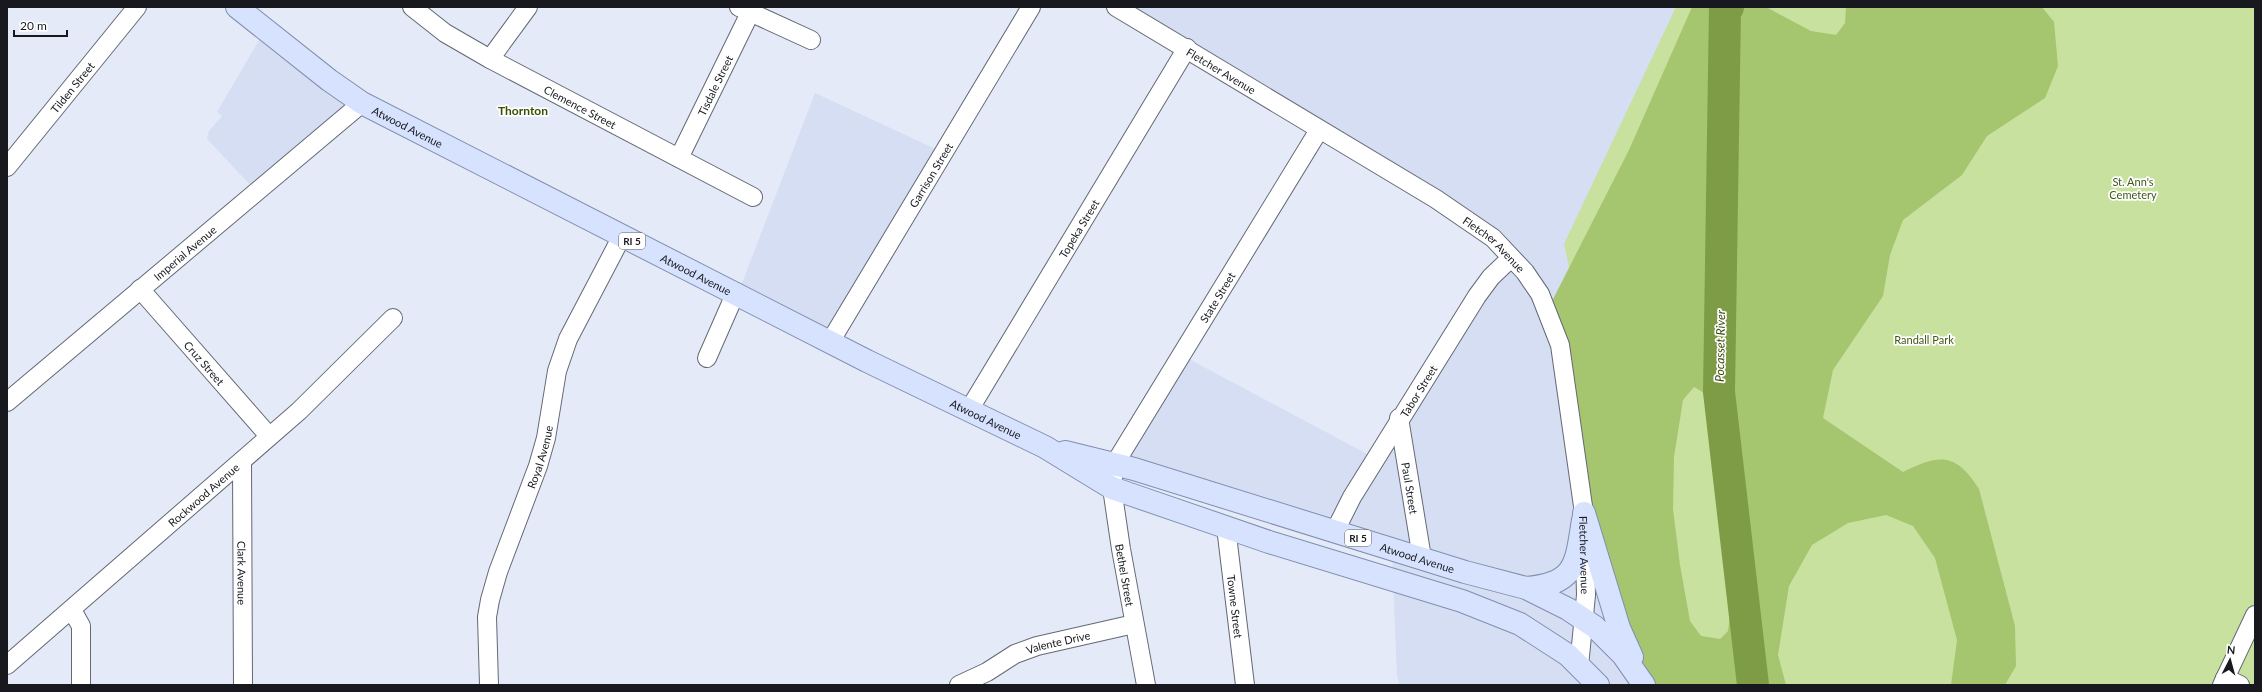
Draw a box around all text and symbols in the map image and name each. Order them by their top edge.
scale bar [14,12,67,38]
text: 20 m [20,18,47,33]
street label: Fletcher Avenue [1185,45,1259,96]
street label: Tisdale Street [694,53,735,118]
street label: Tilden Street [47,59,96,115]
street label: Clemence Street [542,82,619,131]
street label: Atwood Avenue [370,103,445,150]
district label: Thornton [498,103,548,118]
street label: Garrison Street [906,140,955,209]
park label: St. Ann's Cemetery [2109,175,2157,201]
street label: Topeka Street [1056,197,1101,260]
street label: Fletcher Avenue [1461,213,1528,275]
street label: Imperial Avenue [151,222,218,283]
road number: RI 5 [619,233,645,249]
street label: Atwood Avenue [659,250,734,297]
street label: State Street [1196,269,1237,325]
water label: Pocasset River [1712,309,1728,382]
park label: Randall Park [1894,333,1954,346]
street label: Cruz Street [182,338,227,387]
street label: Tabor Street [1397,362,1439,419]
street label: Atwood Avenue [948,396,1024,441]
street label: Royal Avenue [524,424,555,490]
street label: Rockwood Avenue [165,460,241,529]
street label: Paul Street [1400,461,1421,515]
street label: Fletcher Avenue [1578,516,1592,594]
road number: RI 5 [1345,530,1371,546]
street label: Atwood Avenue [1379,540,1457,575]
street label: Clark Avenue [236,541,249,605]
street label: Bethel Street [1113,543,1137,607]
street label: Towne Street [1225,574,1246,639]
street label: Valente Drive [1024,628,1091,656]
north arrow [2210,640,2250,680]
text: N [2226,643,2236,656]

